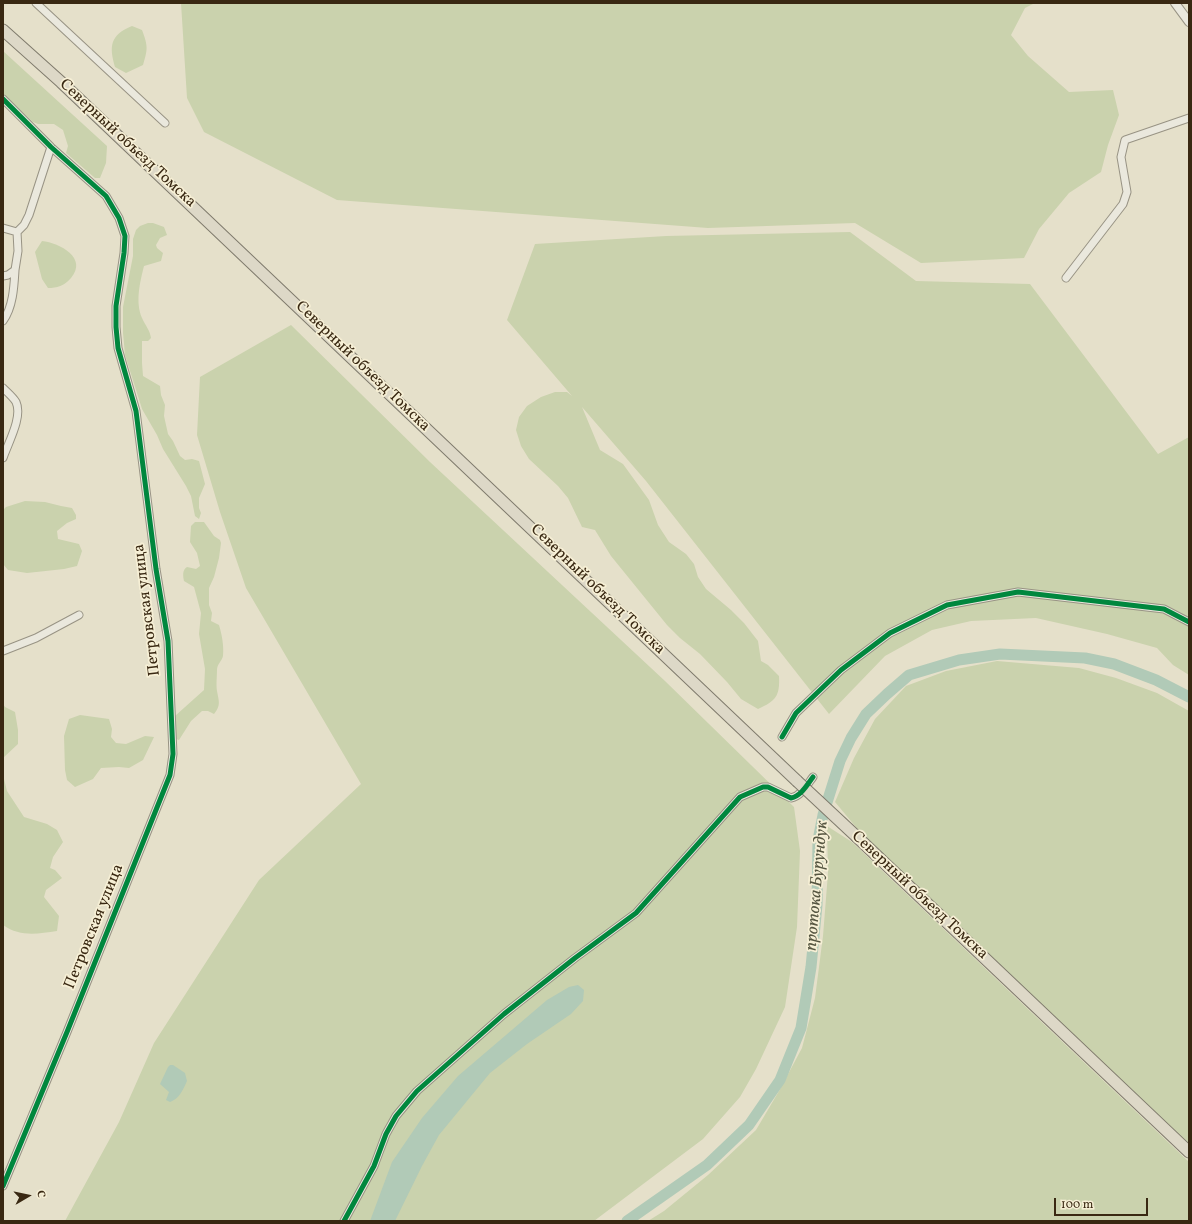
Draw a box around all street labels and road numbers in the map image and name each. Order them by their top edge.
street label: Северный объезд Томска [55,76,199,212]
street label: Северный объезд Томска [291,298,433,436]
street label: Северный объезд Томска [526,521,668,659]
street label: Петровская улица [130,543,166,677]
street label: Северный объезд Томска [847,828,991,964]
street label: Петровская улица [61,862,129,992]

